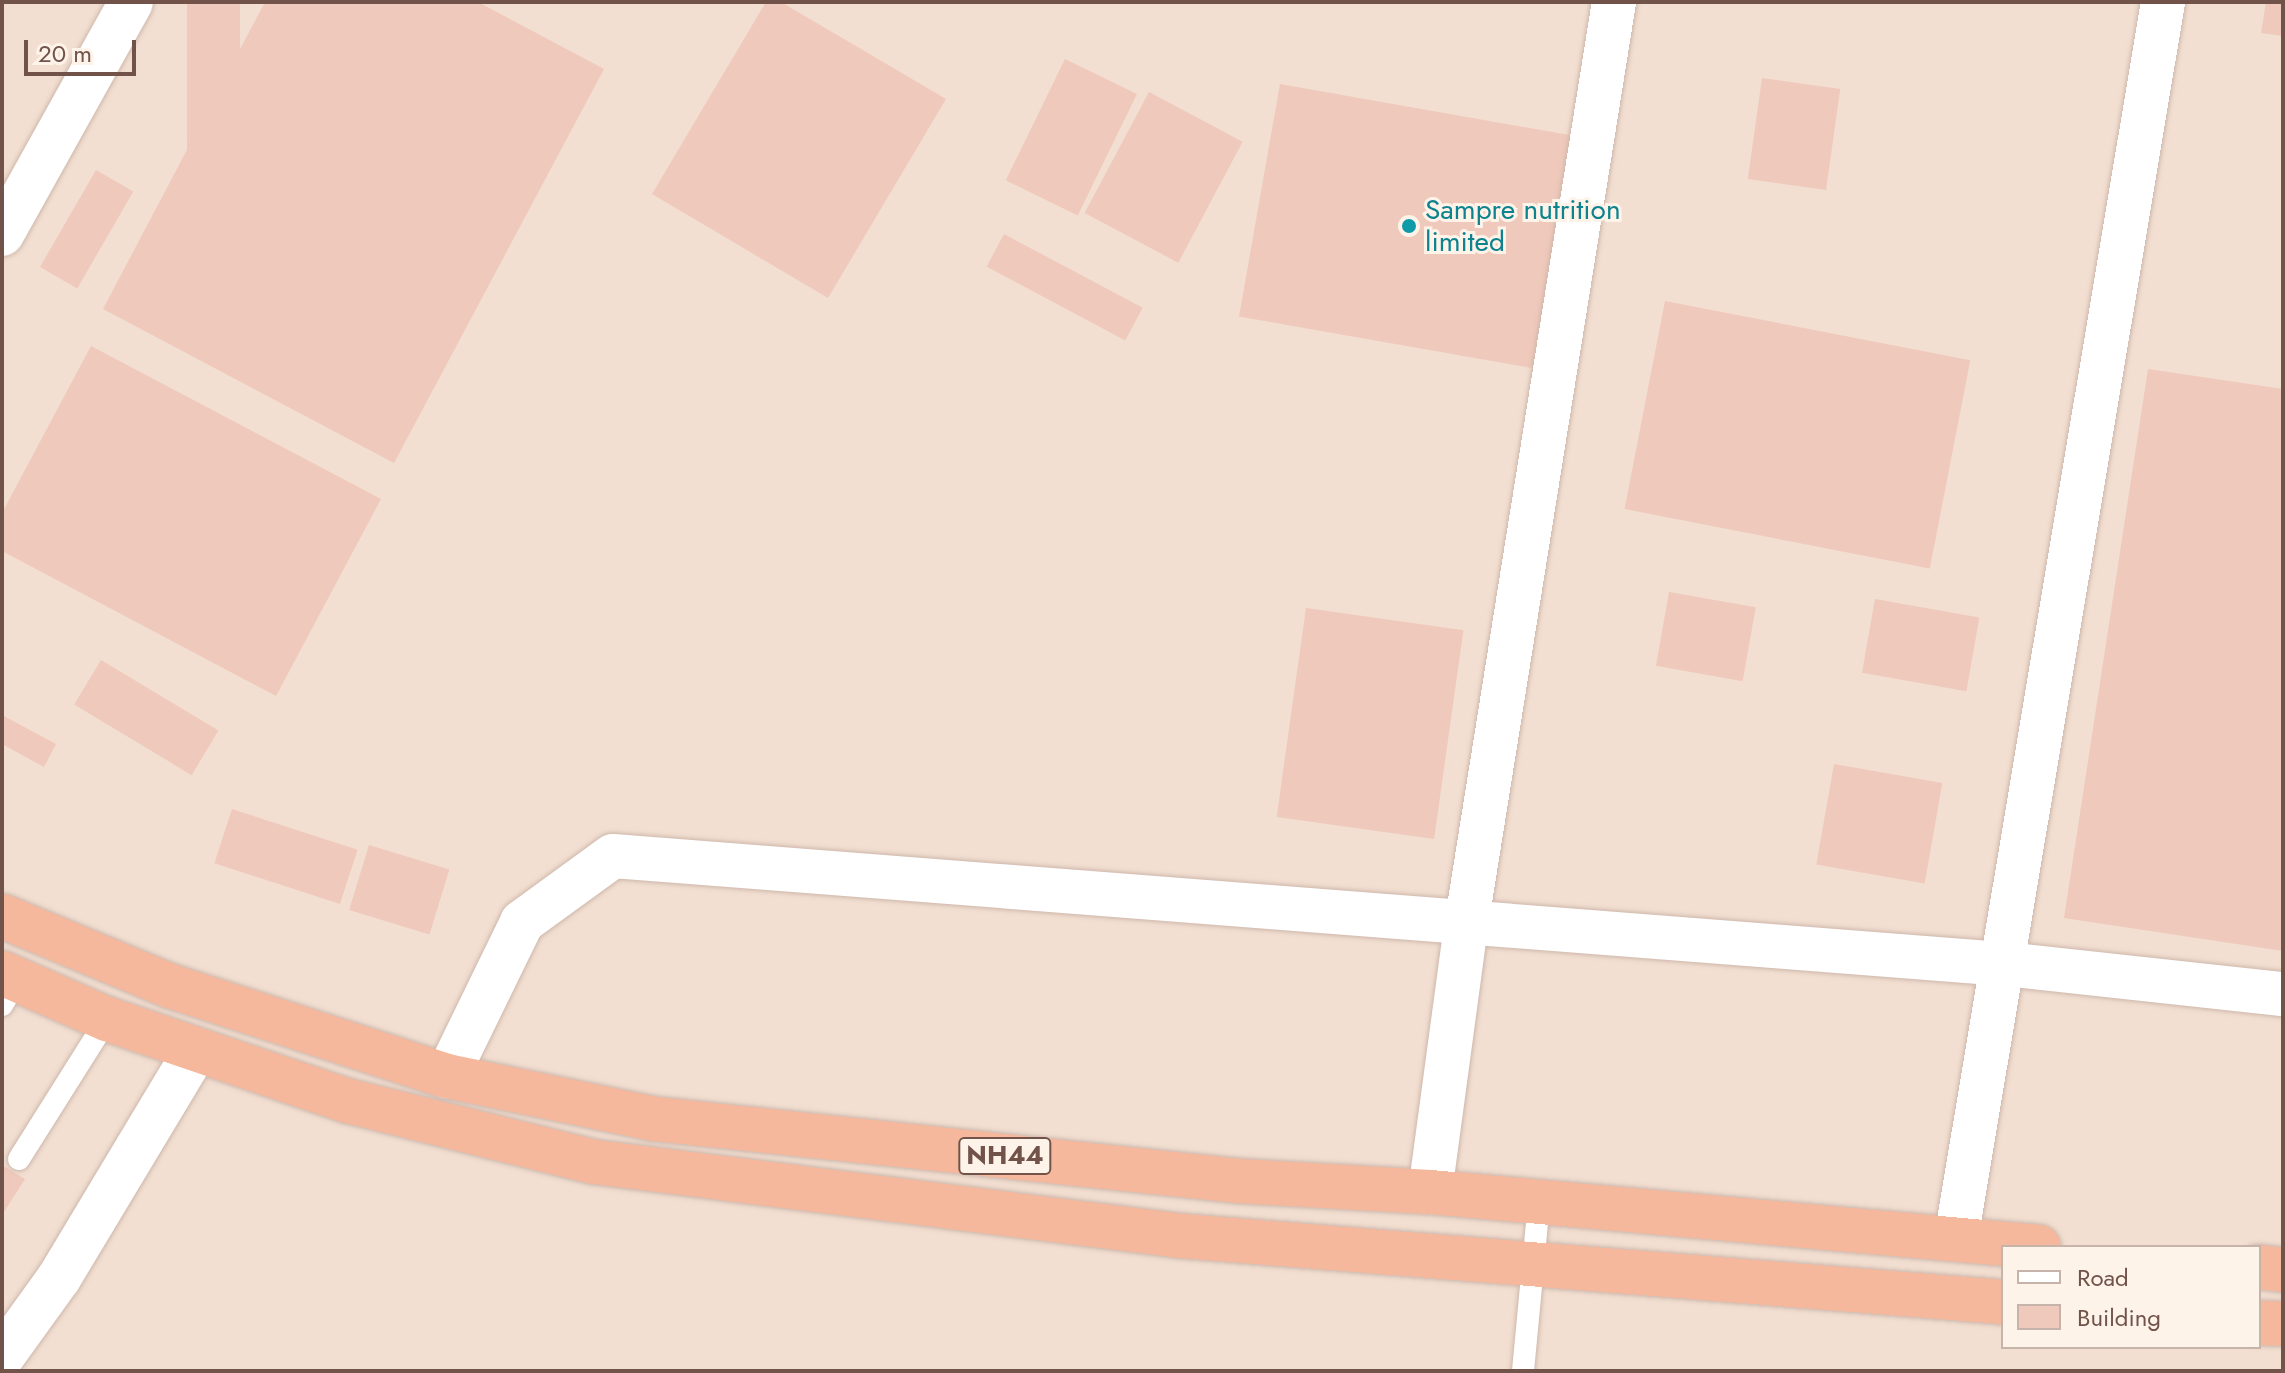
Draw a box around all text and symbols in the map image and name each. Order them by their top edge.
scale bar [28,24,140,74]
text: 20 m [38,36,92,71]
place label: Sampre nutrition limited [1425,193,1621,259]
marker: Sampre nutrition limited [1400,217,1418,235]
road number: NH44 [957,1134,1053,1178]
legend [2001,1245,2261,1349]
text: Road [2077,1260,2129,1295]
text: Building [2077,1300,2161,1335]

